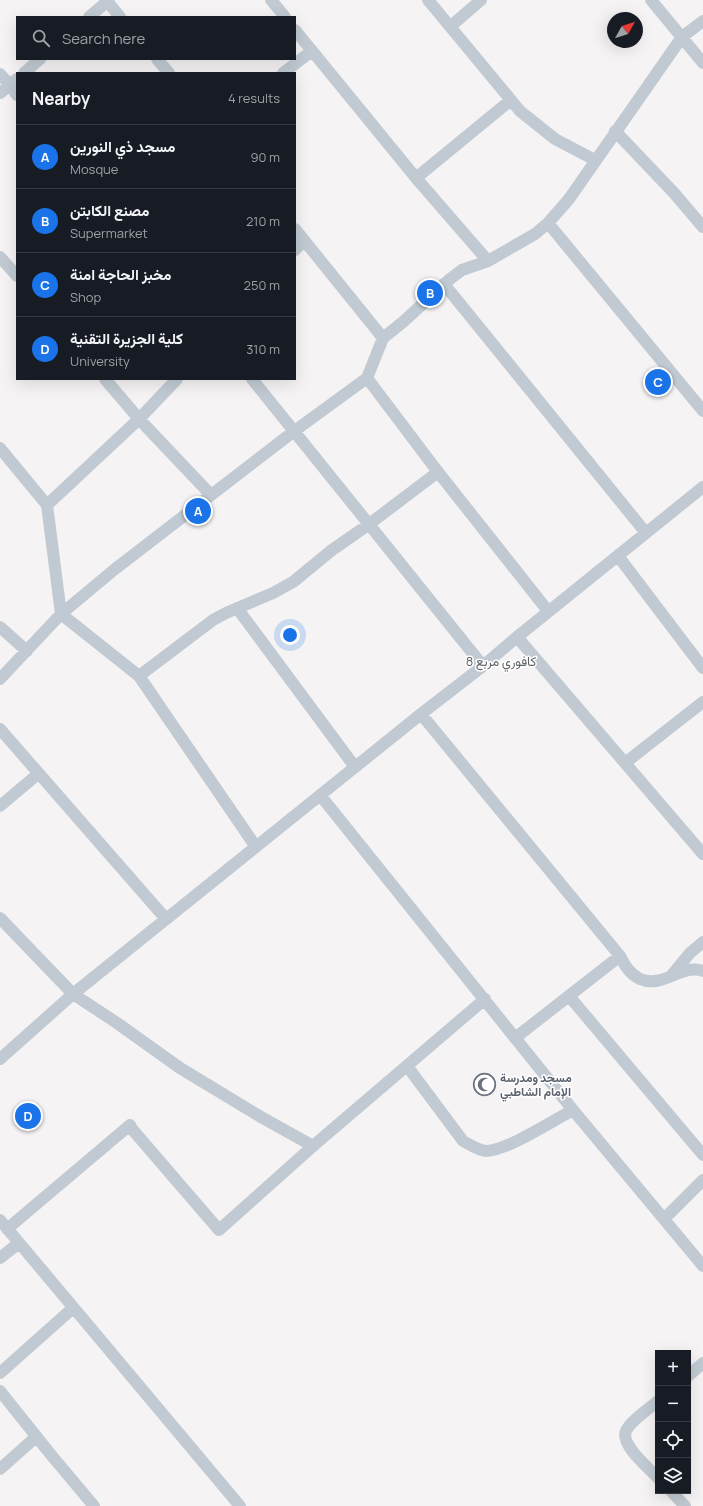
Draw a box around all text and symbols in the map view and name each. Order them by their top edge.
north arrow [607,12,643,48]
search box [16,16,296,60]
icon: search [30,27,52,49]
text: Search here [62,28,145,49]
text: Nearby [32,87,90,110]
text: 4 results [228,89,280,107]
text: مسجد ذي النورين [70,136,175,157]
text: A [41,148,49,166]
text: 90 m [250,148,280,166]
text: Mosque [70,160,118,178]
text: مصنع الكابتن [70,200,149,221]
text: B [41,212,49,230]
text: 210 m [246,212,280,230]
text: Supermarket [70,224,148,242]
text: مخبز الحاجة امنة [70,264,172,285]
text: C [40,276,50,294]
text: 250 m [244,276,280,294]
pin: B [417,278,443,308]
text: Shop [70,288,101,306]
text: كلية الجزيرة التقنية [70,328,183,349]
text: D [40,340,50,358]
text: 310 m [246,340,280,358]
text: University [70,352,130,370]
pin: C [645,367,671,397]
pin: A [185,496,211,526]
your location [280,625,300,645]
district label: كافوري مربع 8 [466,652,536,672]
place label: مسجد ومدرسة الإمام الشاطبي [500,1069,572,1102]
mosque icon: مسجد ومدرسة الإمام الشاطبي [471,1071,497,1097]
pin: D [15,1101,41,1131]
map controls [655,1350,691,1494]
button: + [655,1350,691,1386]
button: − [655,1386,691,1422]
button: locate [655,1422,691,1458]
button: layers [655,1458,691,1494]

